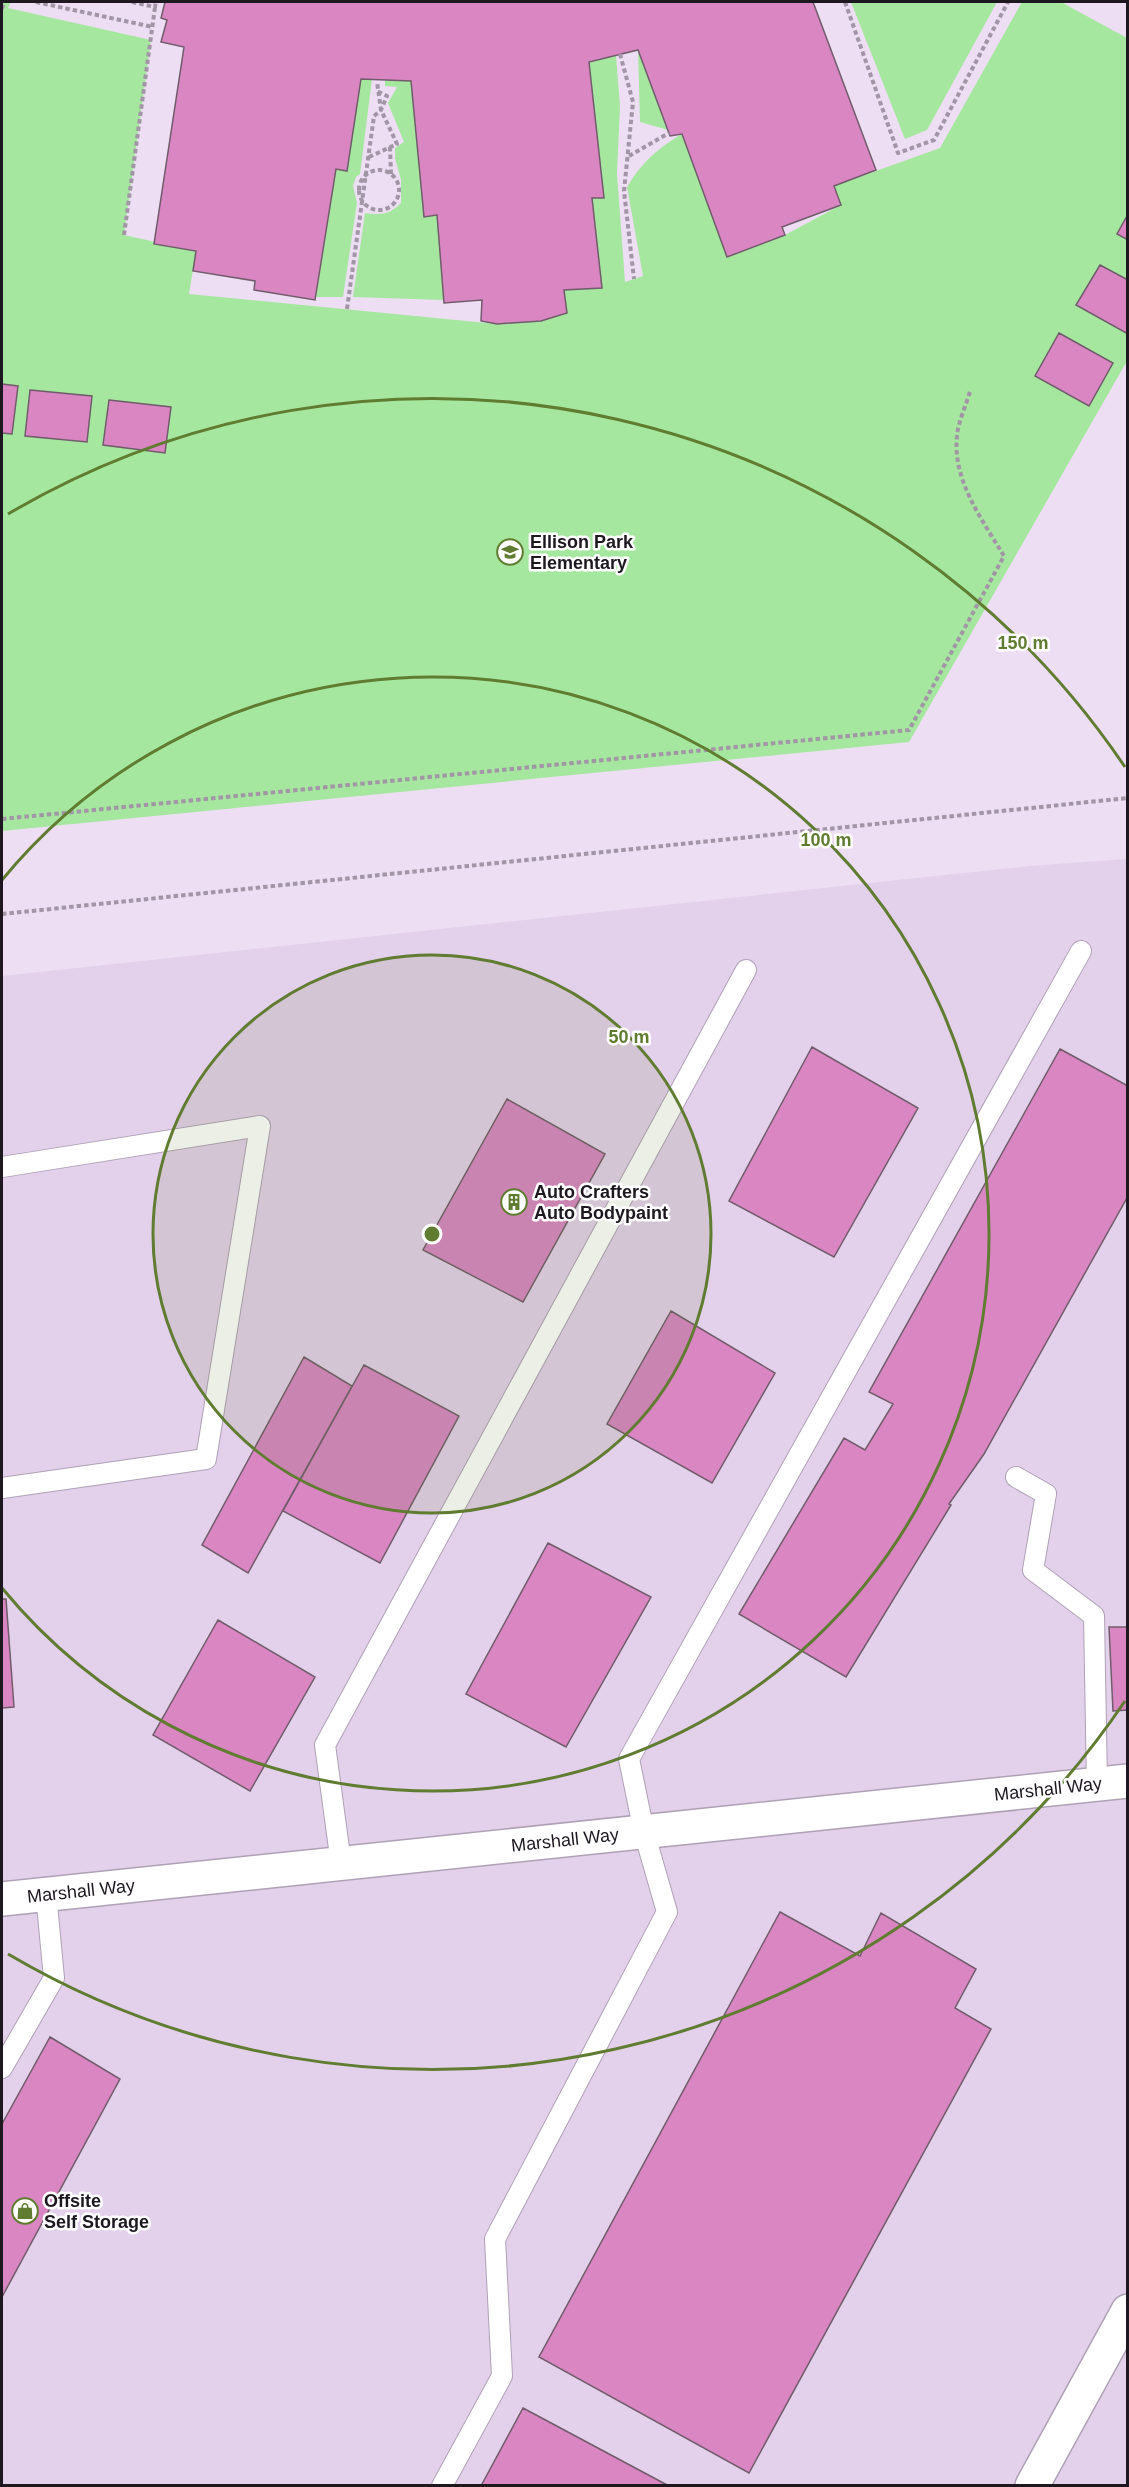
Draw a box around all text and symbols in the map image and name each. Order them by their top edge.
place label: Ellison Park Elementary [530,532,634,573]
school or university icon: Ellison Park Elementary [495,537,525,567]
text: 150 m [997,633,1049,653]
text: 100 m [800,830,852,850]
text: 50 m [608,1027,650,1047]
place label: Auto Crafters Auto Bodypaint [534,1182,668,1223]
building icon: Auto Crafters Auto Bodypaint [499,1187,529,1217]
centre of rings [422,1224,442,1244]
street label: Marshall Way [993,1773,1103,1805]
street label: Marshall Way [510,1824,620,1856]
street label: Marshall Way [26,1875,136,1907]
place label: Offsite Self Storage [44,2191,149,2232]
shop icon: Offsite Self Storage [10,2196,40,2226]

